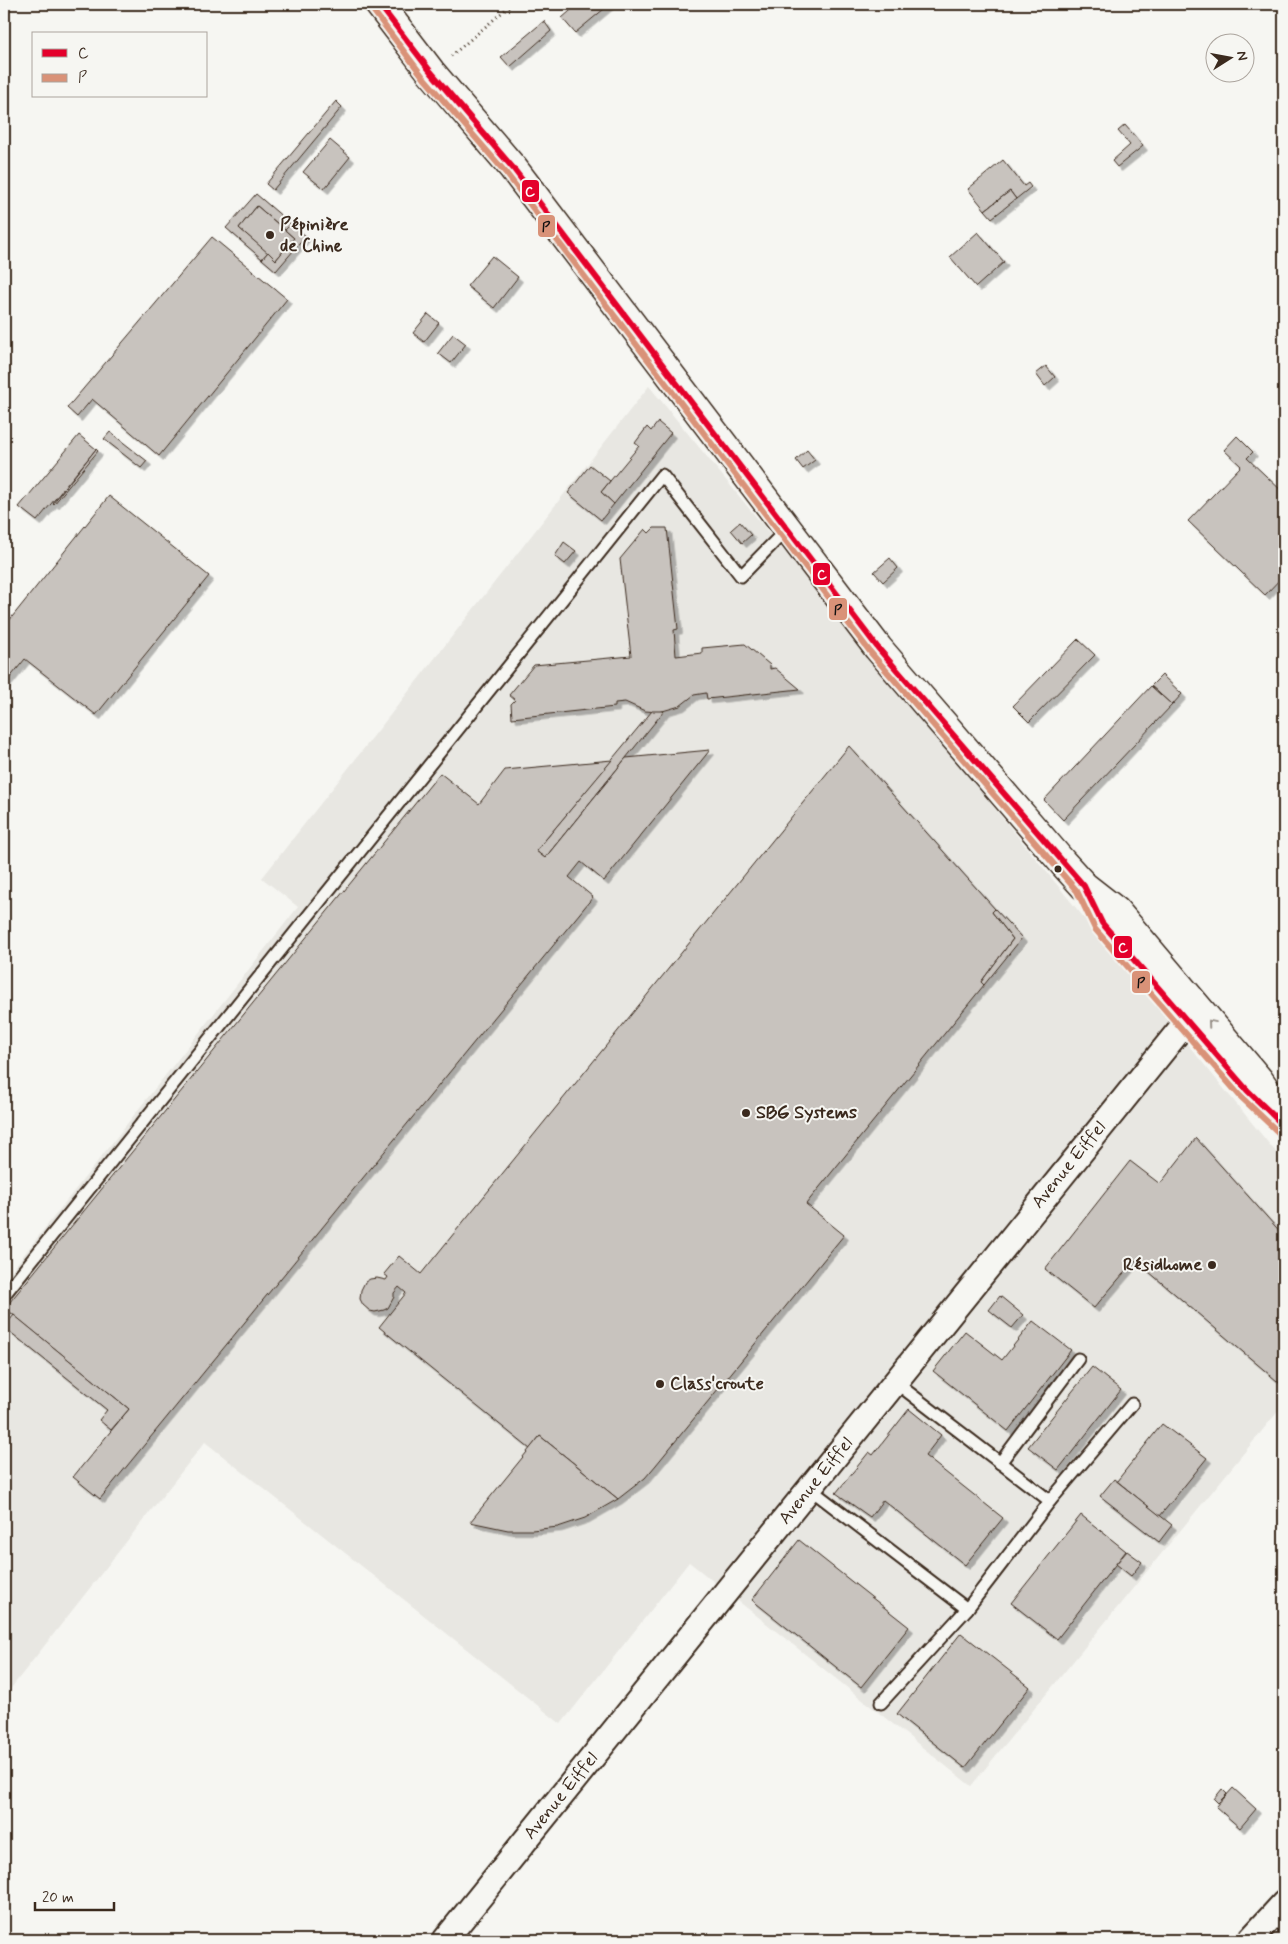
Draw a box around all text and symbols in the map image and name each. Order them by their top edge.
legend [32,32,208,98]
north arrow [1206,32,1256,82]
text: C [78,44,89,64]
text: N [1232,49,1252,62]
text: P [78,68,87,88]
line badge: C [521,179,540,203]
text: C [525,183,535,201]
place label: Pépinière de Chine [280,213,348,258]
line badge: P [537,214,556,238]
text: P [542,218,551,236]
marker: Pépinière de Chine [264,229,276,241]
line badge: C [812,562,831,586]
text: C [817,566,827,584]
line badge: P [828,597,848,621]
text: P [834,601,843,619]
unlabelled marker [1053,864,1063,874]
line badge: C [1113,935,1133,959]
text: C [1118,939,1128,957]
line badge: P [1131,970,1151,994]
text: P [1137,974,1146,992]
one-way arrow [1208,1019,1217,1028]
place label: SBG Systems [756,1101,857,1125]
marker: SBG Systems [740,1107,752,1119]
street label: Avenue Eiffel [1026,1116,1112,1214]
place label: Résidhome [1123,1253,1202,1277]
marker: Résidhome [1206,1259,1218,1271]
place label: Class'croute [670,1372,764,1396]
marker: Class'croute [654,1378,666,1390]
street label: Avenue Eiffel [773,1432,859,1530]
street label: Avenue Eiffel [518,1747,604,1845]
scale bar [35,1879,114,1911]
text: 20 m [42,1888,74,1908]

